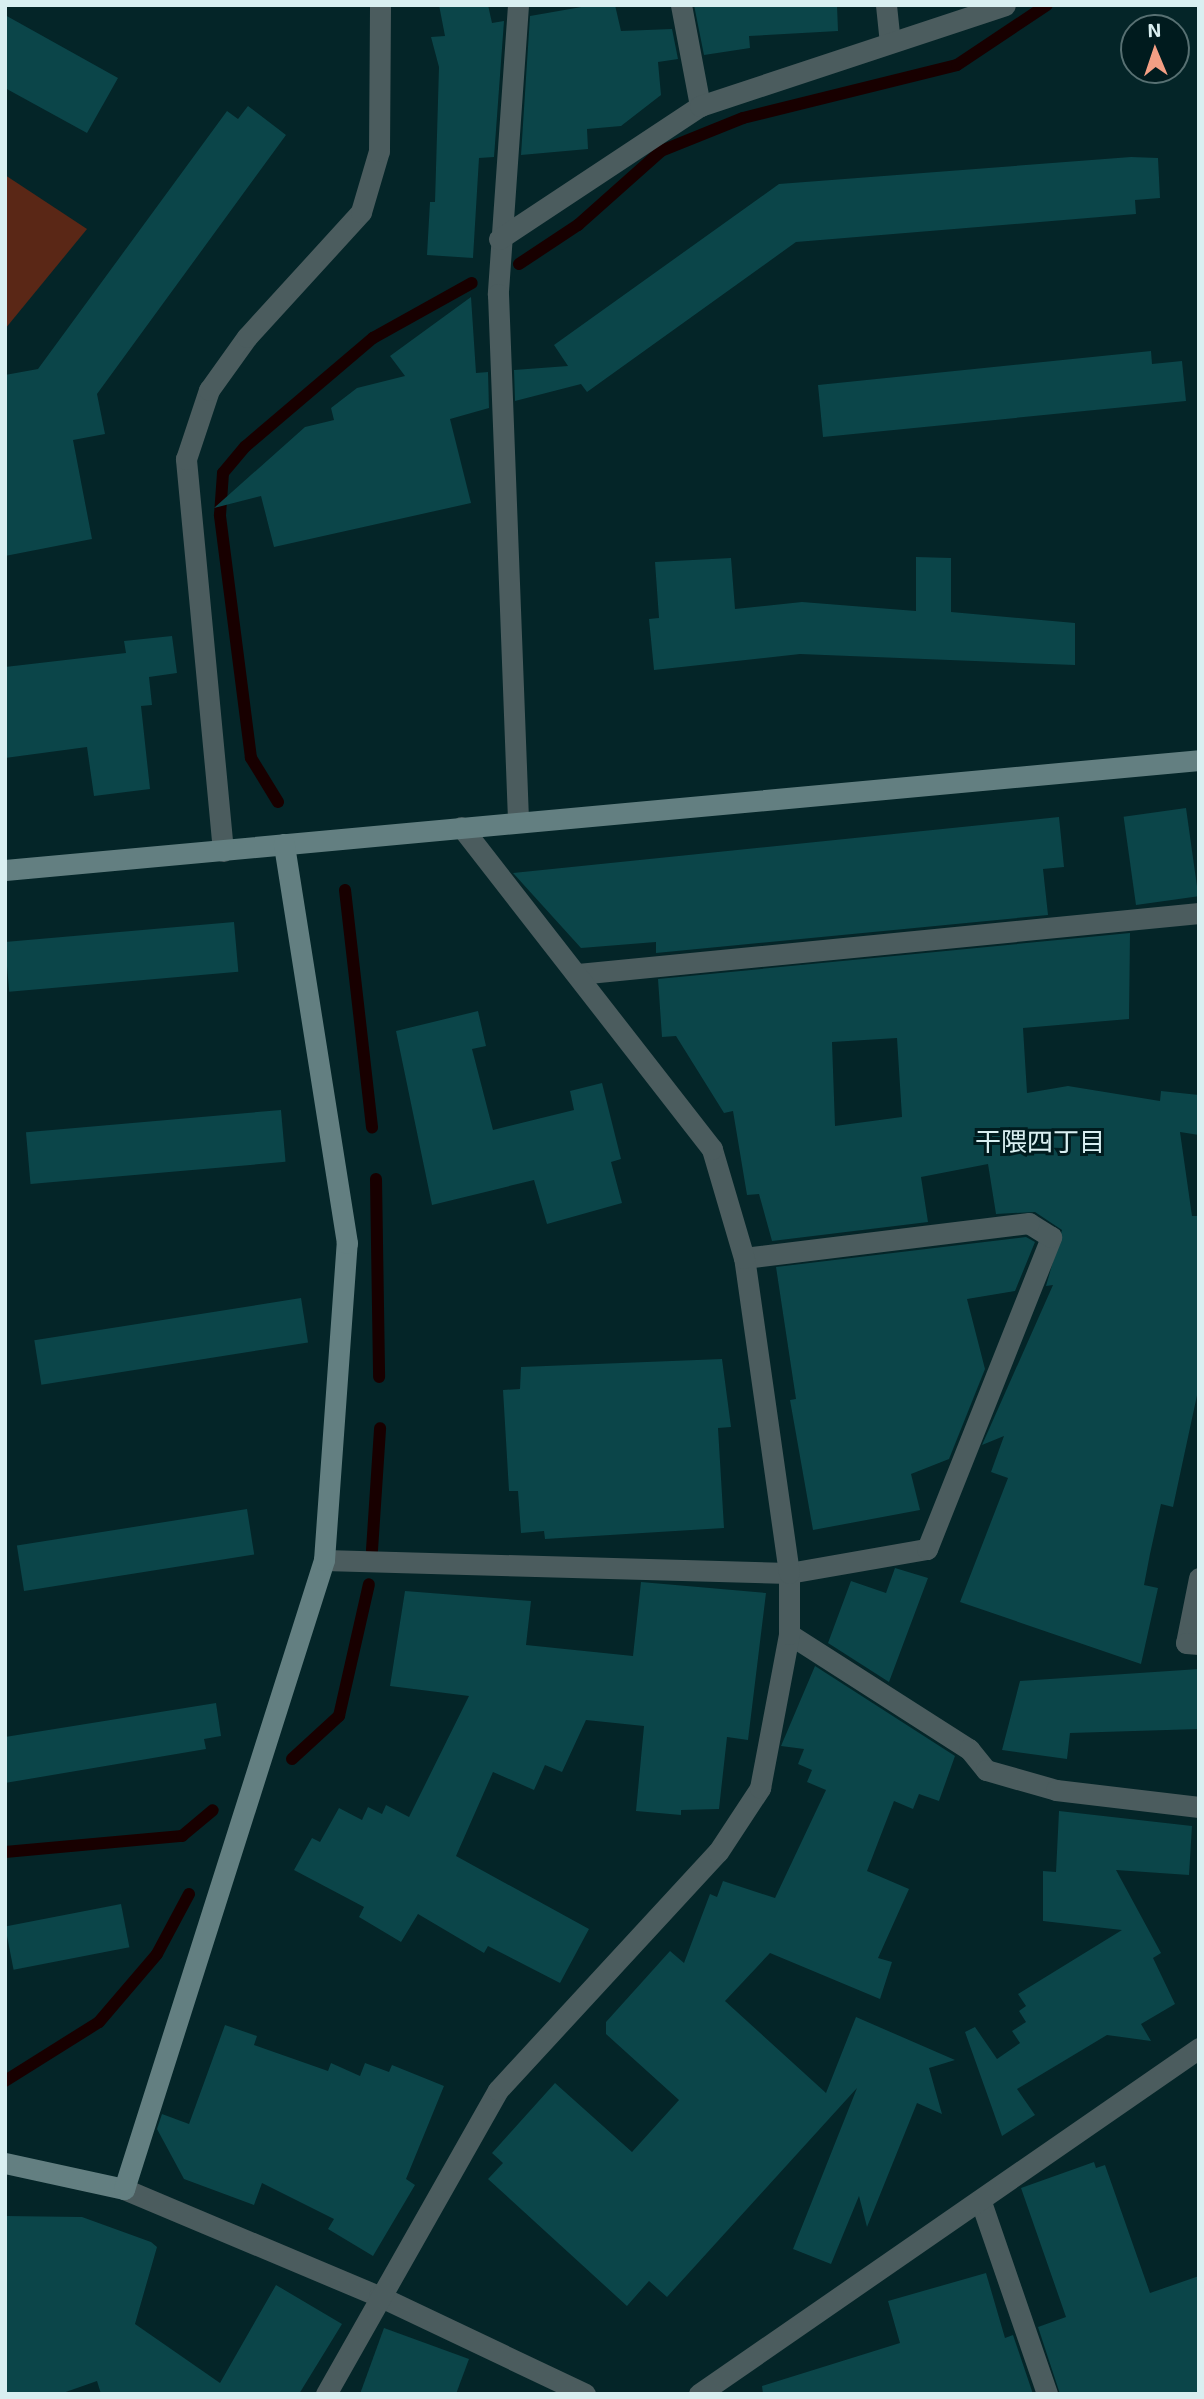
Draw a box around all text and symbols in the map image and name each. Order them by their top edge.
north arrow [1120,14,1190,84]
text: N [1147,18,1162,41]
district label: 干隈四丁目 [975,1125,1105,1157]

